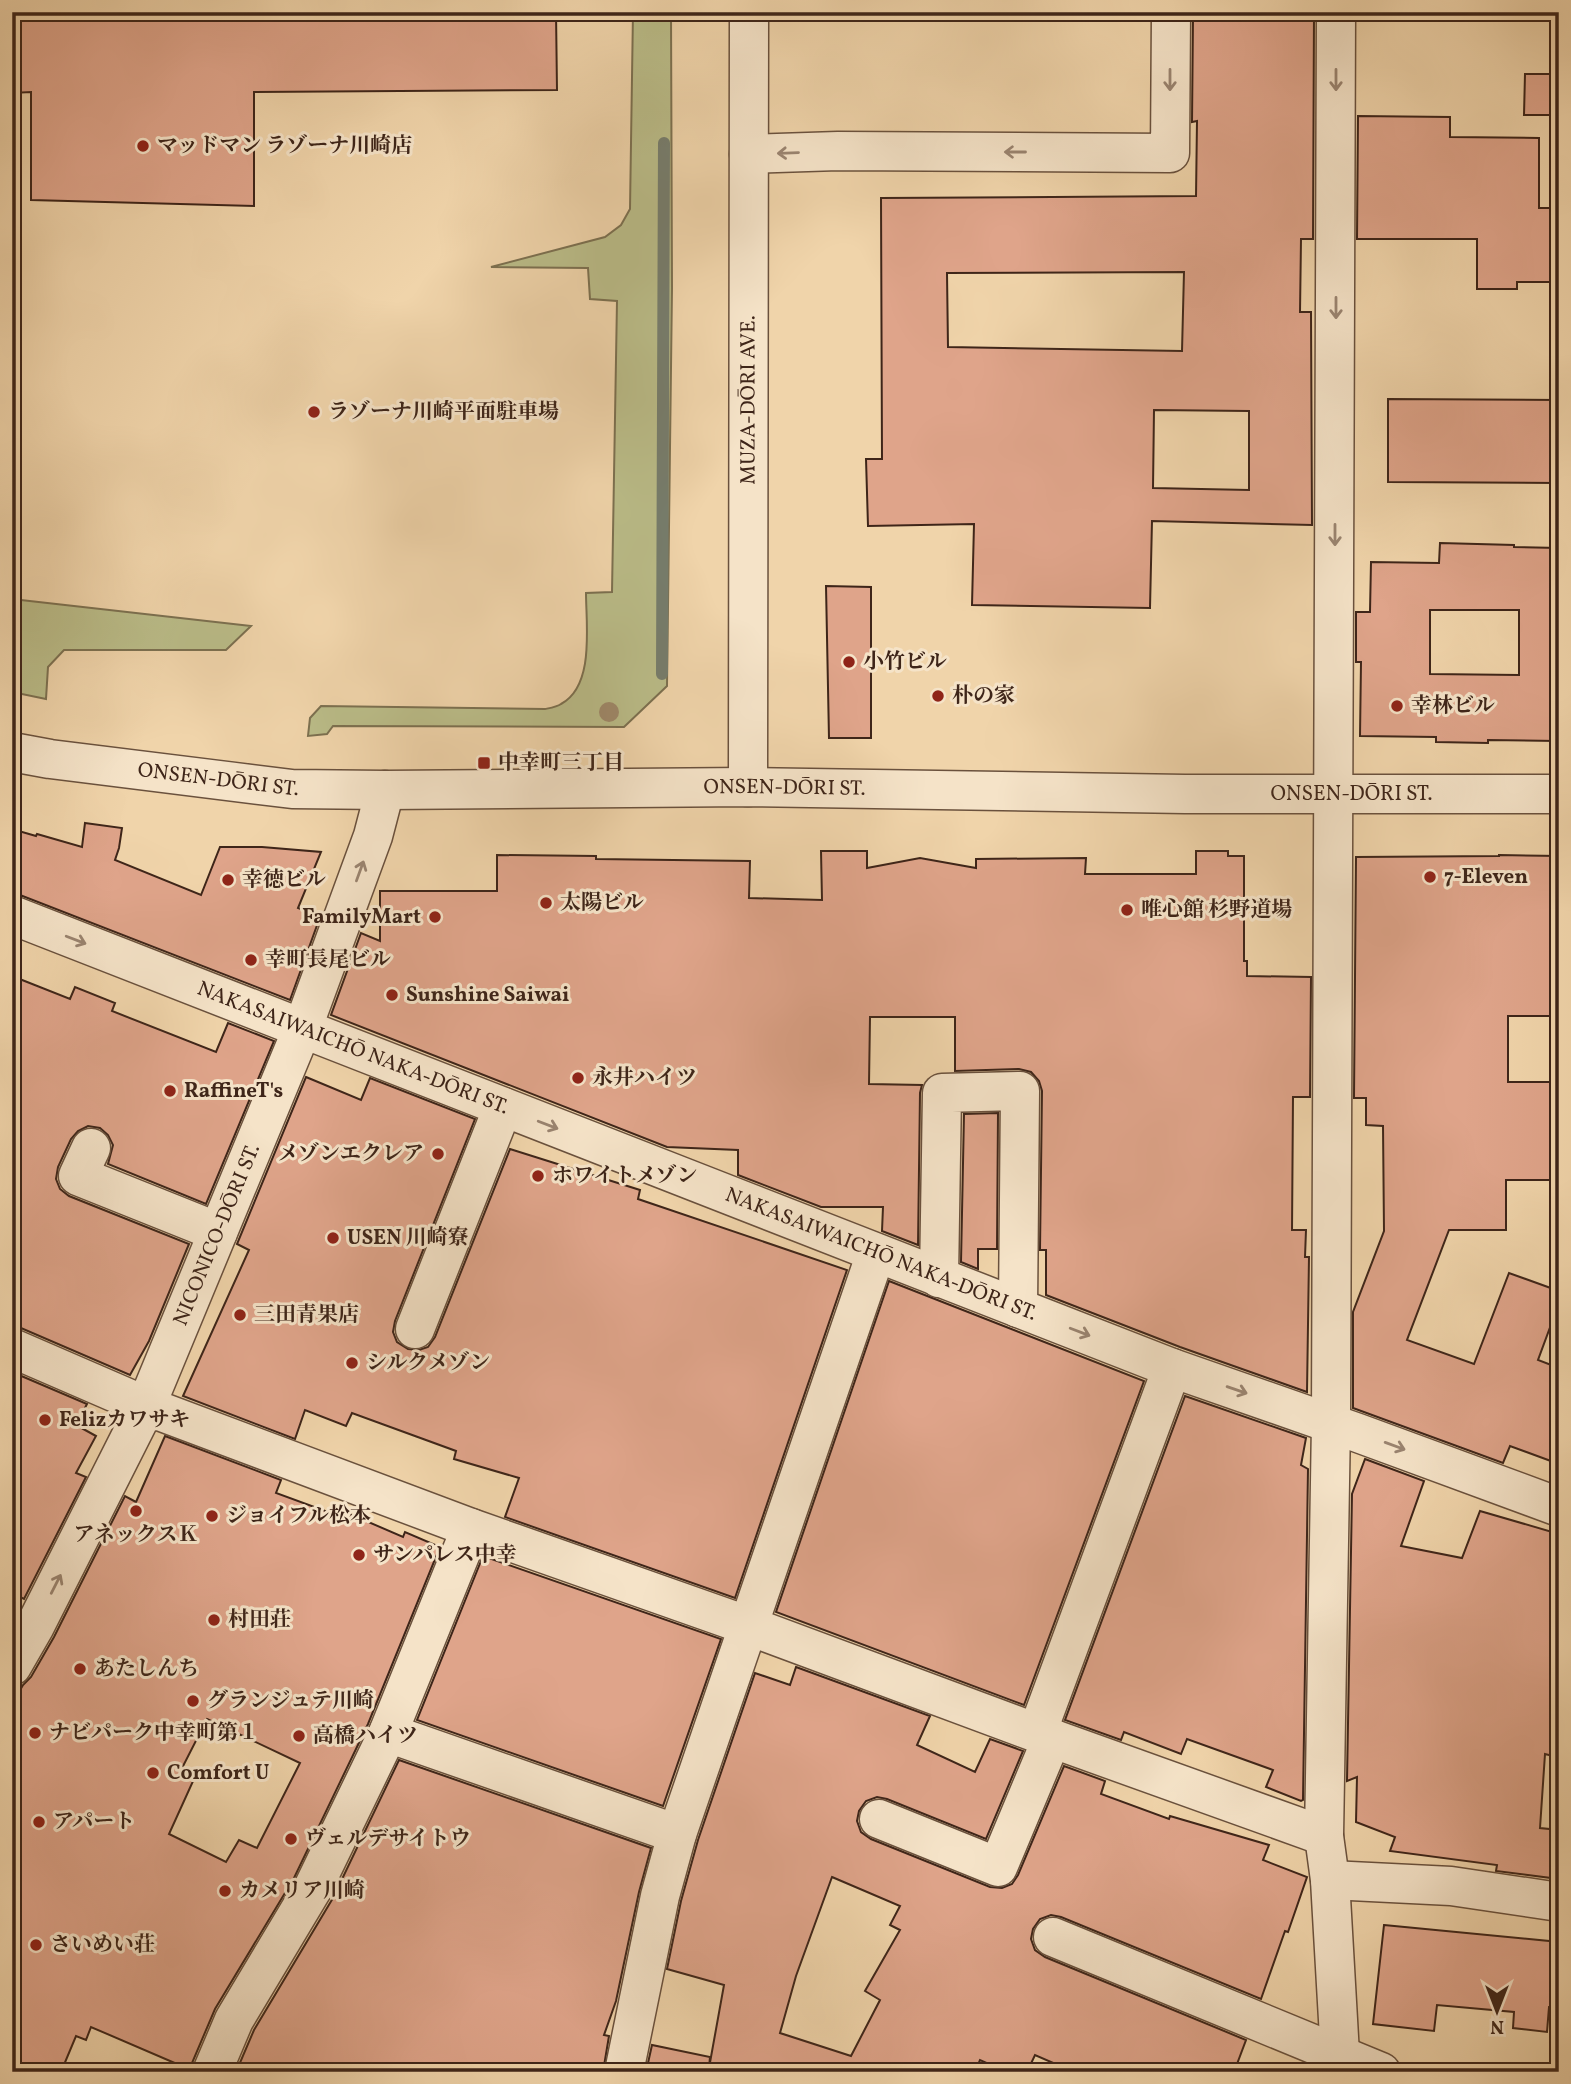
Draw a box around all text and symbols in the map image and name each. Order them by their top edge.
one-way arrow [1163,69,1177,92]
one-way arrow [1329,69,1343,92]
place label: マッドマン ラゾーナ川崎店 [157,132,412,161]
marker: マッドマン ラゾーナ川崎店 [135,138,151,154]
one-way arrow [1004,145,1027,159]
one-way arrow [776,146,799,159]
one-way arrow [1329,296,1343,319]
street label: MUZA-DŌRI AVE. [734,315,763,485]
place label: ラゾーナ川崎平面駐車場 [328,398,559,427]
marker: ラゾーナ川崎平面駐車場 [306,404,322,420]
one-way arrow [1328,524,1342,547]
place label: 小竹ビル [863,648,947,677]
marker: 小竹ビル [841,654,857,670]
place label: 朴の家 [952,682,1015,711]
marker: 朴の家 [930,688,946,704]
place label: 幸林ビル [1411,692,1495,721]
marker: 幸林ビル [1389,698,1405,714]
place label: 中幸町三丁目 [498,749,624,778]
street label: ONSEN-DŌRI ST. [136,755,299,804]
marker: 中幸町三丁目 [476,755,492,771]
street label: ONSEN-DŌRI ST. [703,772,866,803]
street label: ONSEN-DŌRI ST. [1270,780,1432,809]
one-way arrow [355,861,367,883]
place label: 7-Eleven [1444,863,1528,892]
place label: 幸徳ビル [242,866,326,895]
marker: 7-Eleven [1422,869,1438,885]
marker: 幸徳ビル [220,872,236,888]
place label: 太陽ビル [560,889,644,918]
marker: 太陽ビル [538,895,554,911]
place label: 唯心館 杉野道場 [1141,896,1292,925]
marker: 唯心館 杉野道場 [1119,902,1135,918]
place label: FamilyMart [302,903,421,932]
marker: FamilyMart [427,909,443,925]
one-way arrow [64,934,86,947]
place label: 幸町長尾ビル [265,946,391,975]
marker: 幸町長尾ビル [243,952,259,968]
street label: NAKASAIWAICHŌ NAKA-DŌRI ST. [193,974,513,1122]
place label: Sunshine Saiwai [406,981,569,1010]
marker: Sunshine Saiwai [384,987,400,1003]
place label: 永井ハイツ [592,1064,697,1093]
marker: 永井ハイツ [570,1070,586,1086]
place label: RaffineT's [184,1077,283,1106]
marker: RaffineT's [162,1083,178,1099]
one-way arrow [537,1119,559,1132]
street label: NICONICO-DŌRI ST. [166,1139,268,1330]
place label: メゾンエクレア [278,1140,424,1169]
marker: メゾンエクレア [430,1146,446,1162]
place label: ホワイトメゾン [552,1162,698,1191]
marker: ホワイトメゾン [530,1168,546,1184]
street label: NAKASAIWAICHŌ NAKA-DŌRI ST. [721,1180,1041,1328]
place label: USEN 川崎寮 [347,1224,469,1253]
marker: USEN 川崎寮 [325,1230,341,1246]
place label: 三田青果店 [254,1301,359,1330]
marker: 三田青果店 [232,1307,248,1323]
one-way arrow [1068,1326,1090,1339]
place label: シルクメゾン [366,1349,490,1378]
marker: シルクメゾン [344,1355,360,1371]
one-way arrow [1225,1385,1247,1397]
place label: Felizカワサキ [59,1406,190,1435]
marker: Felizカワサキ [37,1412,53,1428]
one-way arrow [1384,1441,1406,1454]
place label: ジョイフル松本 [226,1502,371,1531]
marker: アネックスＫ [128,1503,144,1519]
marker: ジョイフル松本 [204,1508,220,1524]
place label: アネックスＫ [74,1521,198,1550]
place label: サンパレス中幸 [373,1541,517,1570]
marker: サンパレス中幸 [351,1547,367,1563]
one-way arrow [50,1574,63,1595]
place label: 村田荘 [228,1606,291,1635]
marker: 村田荘 [206,1612,222,1628]
place label: あたしんち [94,1655,199,1684]
marker: あたしんち [72,1661,88,1677]
place label: グランジュテ川崎 [207,1687,374,1716]
marker: グランジュテ川崎 [185,1693,201,1709]
place label: ナビパーク中幸町第１ [49,1719,259,1748]
place label: 高橋ハイツ [313,1722,418,1751]
marker: ナビパーク中幸町第１ [27,1725,43,1741]
marker: 高橋ハイツ [291,1728,307,1744]
place label: Comfort U [167,1759,269,1788]
marker: Comfort U [145,1765,161,1781]
place label: アパート [53,1808,135,1837]
marker: アパート [31,1814,47,1830]
place label: ヴェルデサイトウ [305,1825,471,1854]
marker: ヴェルデサイトウ [283,1831,299,1847]
place label: カメリア川崎 [239,1877,365,1906]
marker: カメリア川崎 [217,1883,233,1899]
place label: さいめい荘 [50,1931,155,1960]
marker: さいめい荘 [28,1937,44,1953]
north arrow [1462,1976,1532,2046]
text: N [1490,2013,1504,2039]

